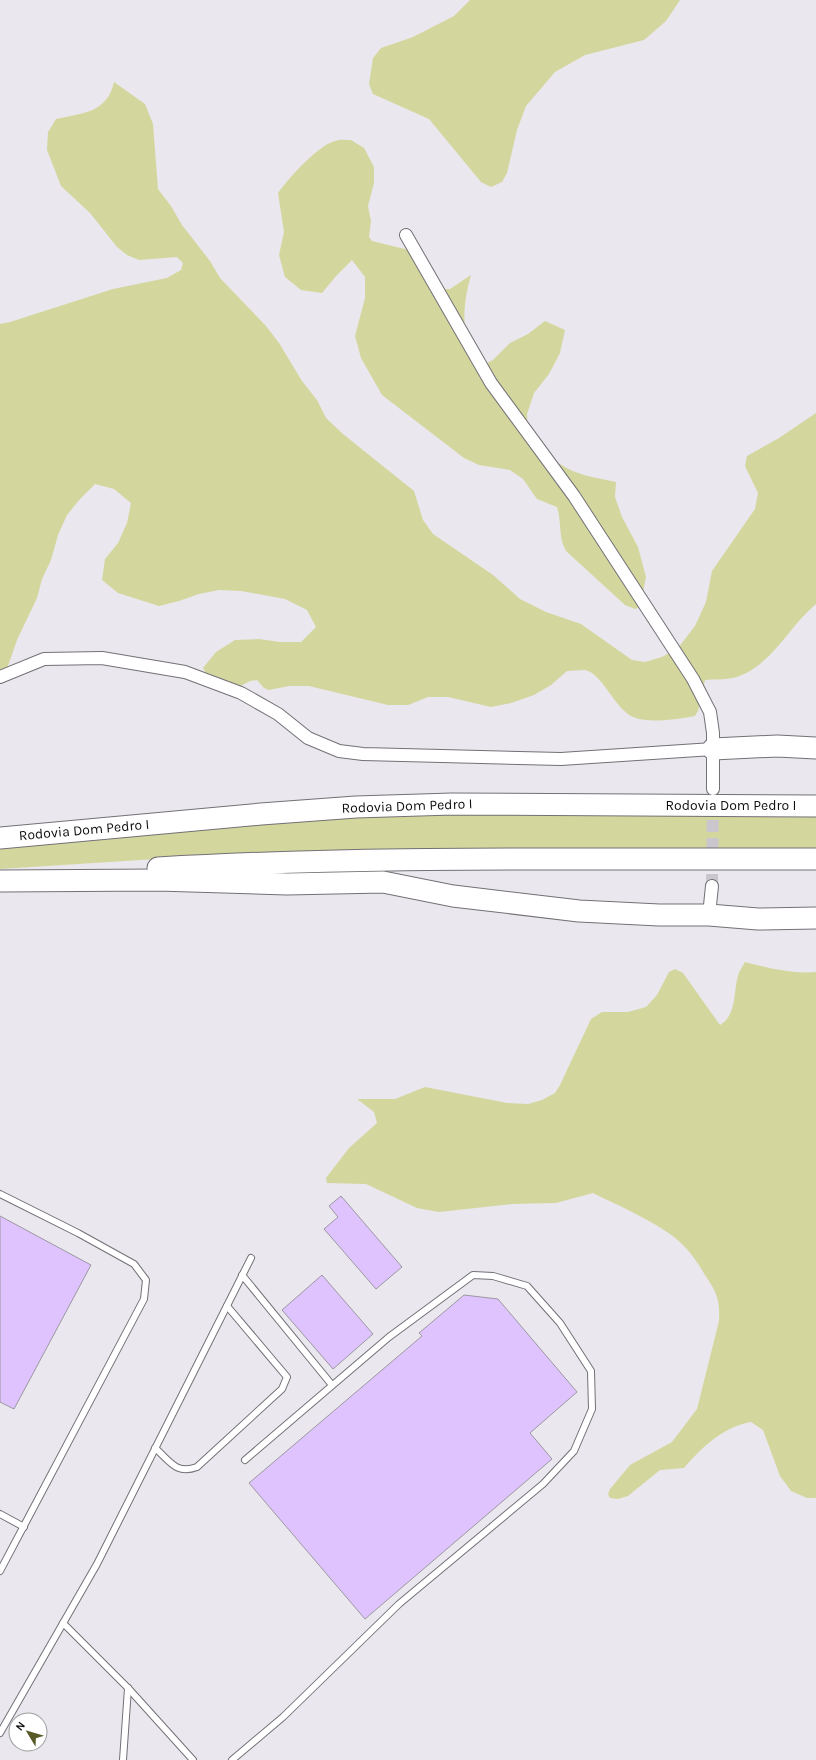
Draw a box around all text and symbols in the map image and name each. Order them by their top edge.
street label: Rodovia Dom Pedro I [341,795,473,817]
street label: Rodovia Dom Pedro I [666,797,796,814]
street label: Rodovia Dom Pedro I [18,816,150,844]
north arrow [8,1712,48,1752]
text: N [13,1719,28,1733]

